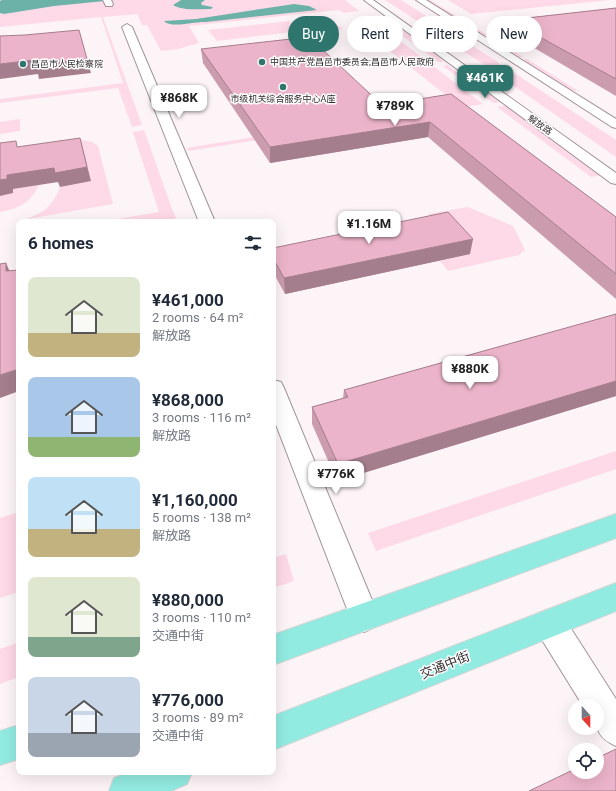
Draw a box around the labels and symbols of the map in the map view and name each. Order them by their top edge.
marker: 中国共产党昌邑市委员会;昌邑市人民政府 [257,57,267,67]
place label: 中国共产党昌邑市委员会;昌邑市人民政府 [270,57,434,67]
place label: 昌邑市人民检察院 [31,58,103,69]
marker: 昌邑市人民检察院 [18,59,28,69]
pin: ¥461K [457,65,513,99]
marker: 市级机关综合服务中心A座 [278,82,288,92]
pin: ¥868K [151,85,207,119]
pin: ¥789K [367,93,423,127]
place label: 市级机关综合服务中心A座 [231,94,335,104]
street label: 解放路 [526,113,554,137]
pin: ¥1.16M [336,211,402,245]
pin: ¥880K [442,356,498,390]
pin: ¥776K [308,461,364,495]
street label: 交通中街 [418,648,472,682]
north arrow [568,699,604,735]

